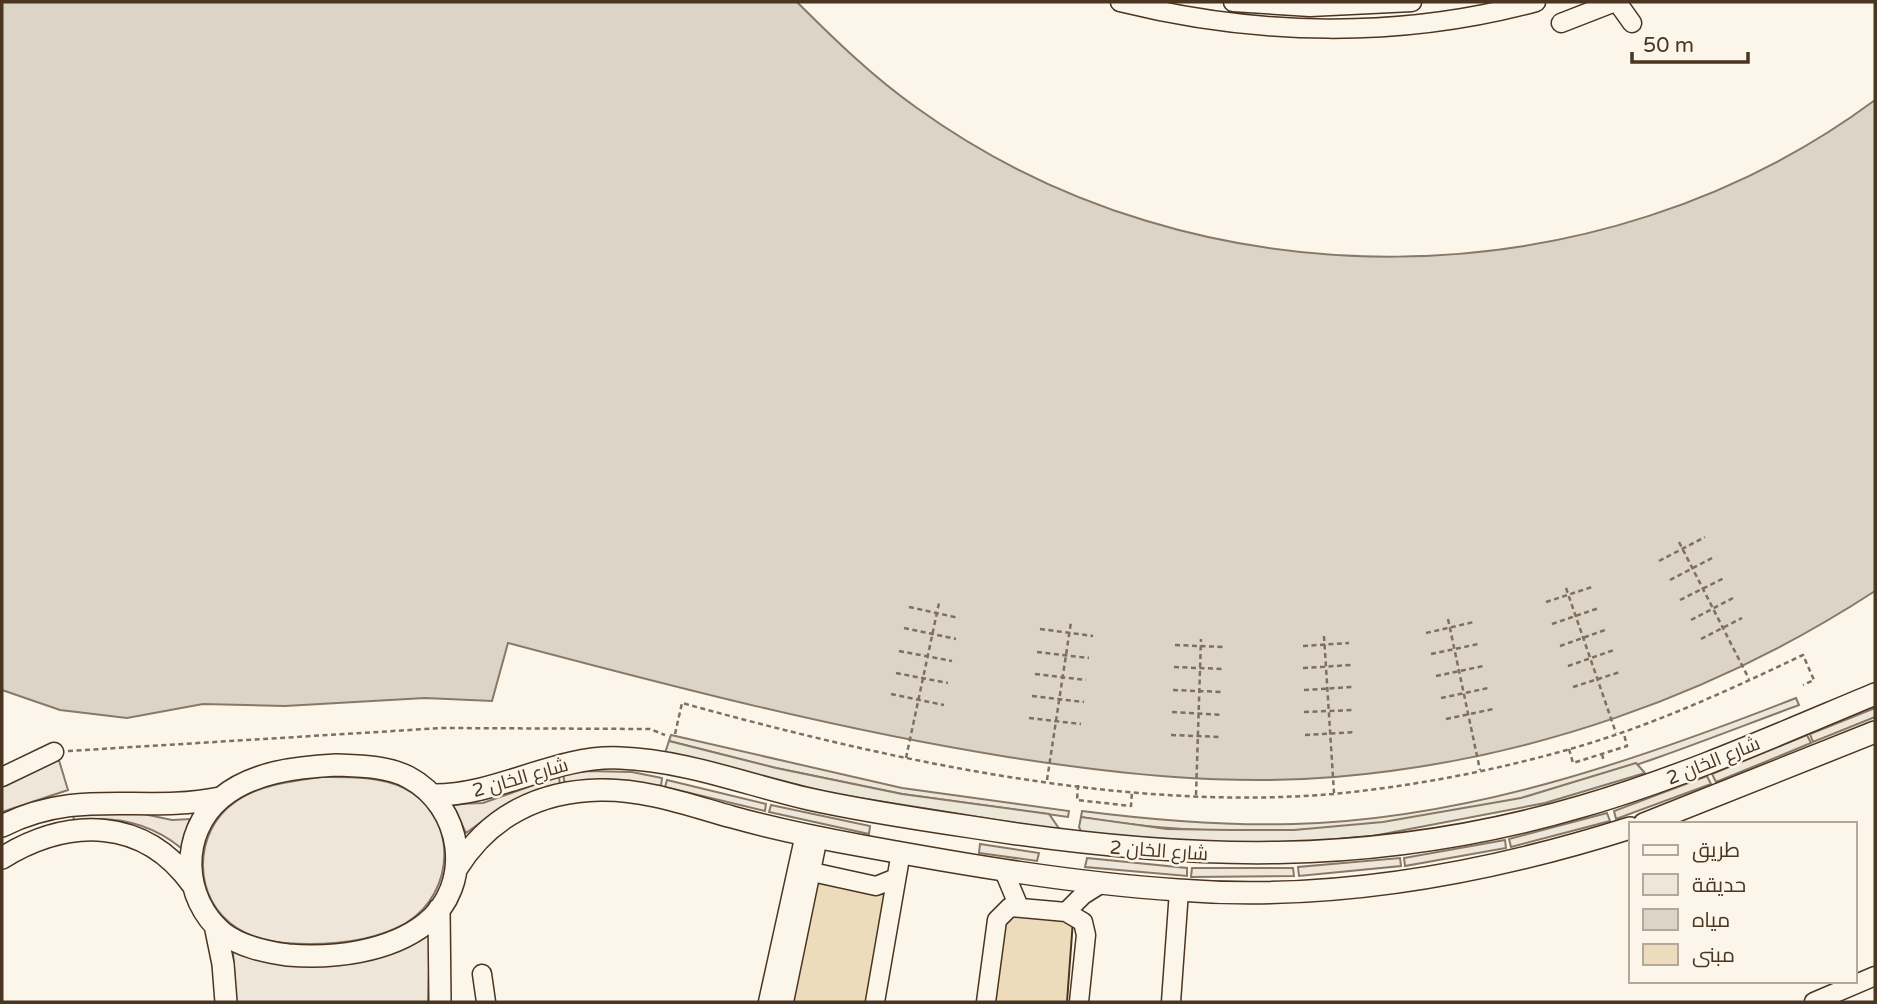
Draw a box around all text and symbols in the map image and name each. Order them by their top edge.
scale bar [1632,21,1748,65]
text: 50 m [1643,33,1694,58]
street label: شارع الخان 2 [1664,732,1764,791]
street label: شارع الخان 2 [470,754,571,804]
legend [1629,822,1856,983]
street label: شارع الخان 2 [1109,837,1209,867]
text: طريق [1692,838,1740,863]
text: حديقة [1692,873,1746,898]
text: مياه [1692,908,1730,933]
text: مبنى [1692,943,1735,968]

